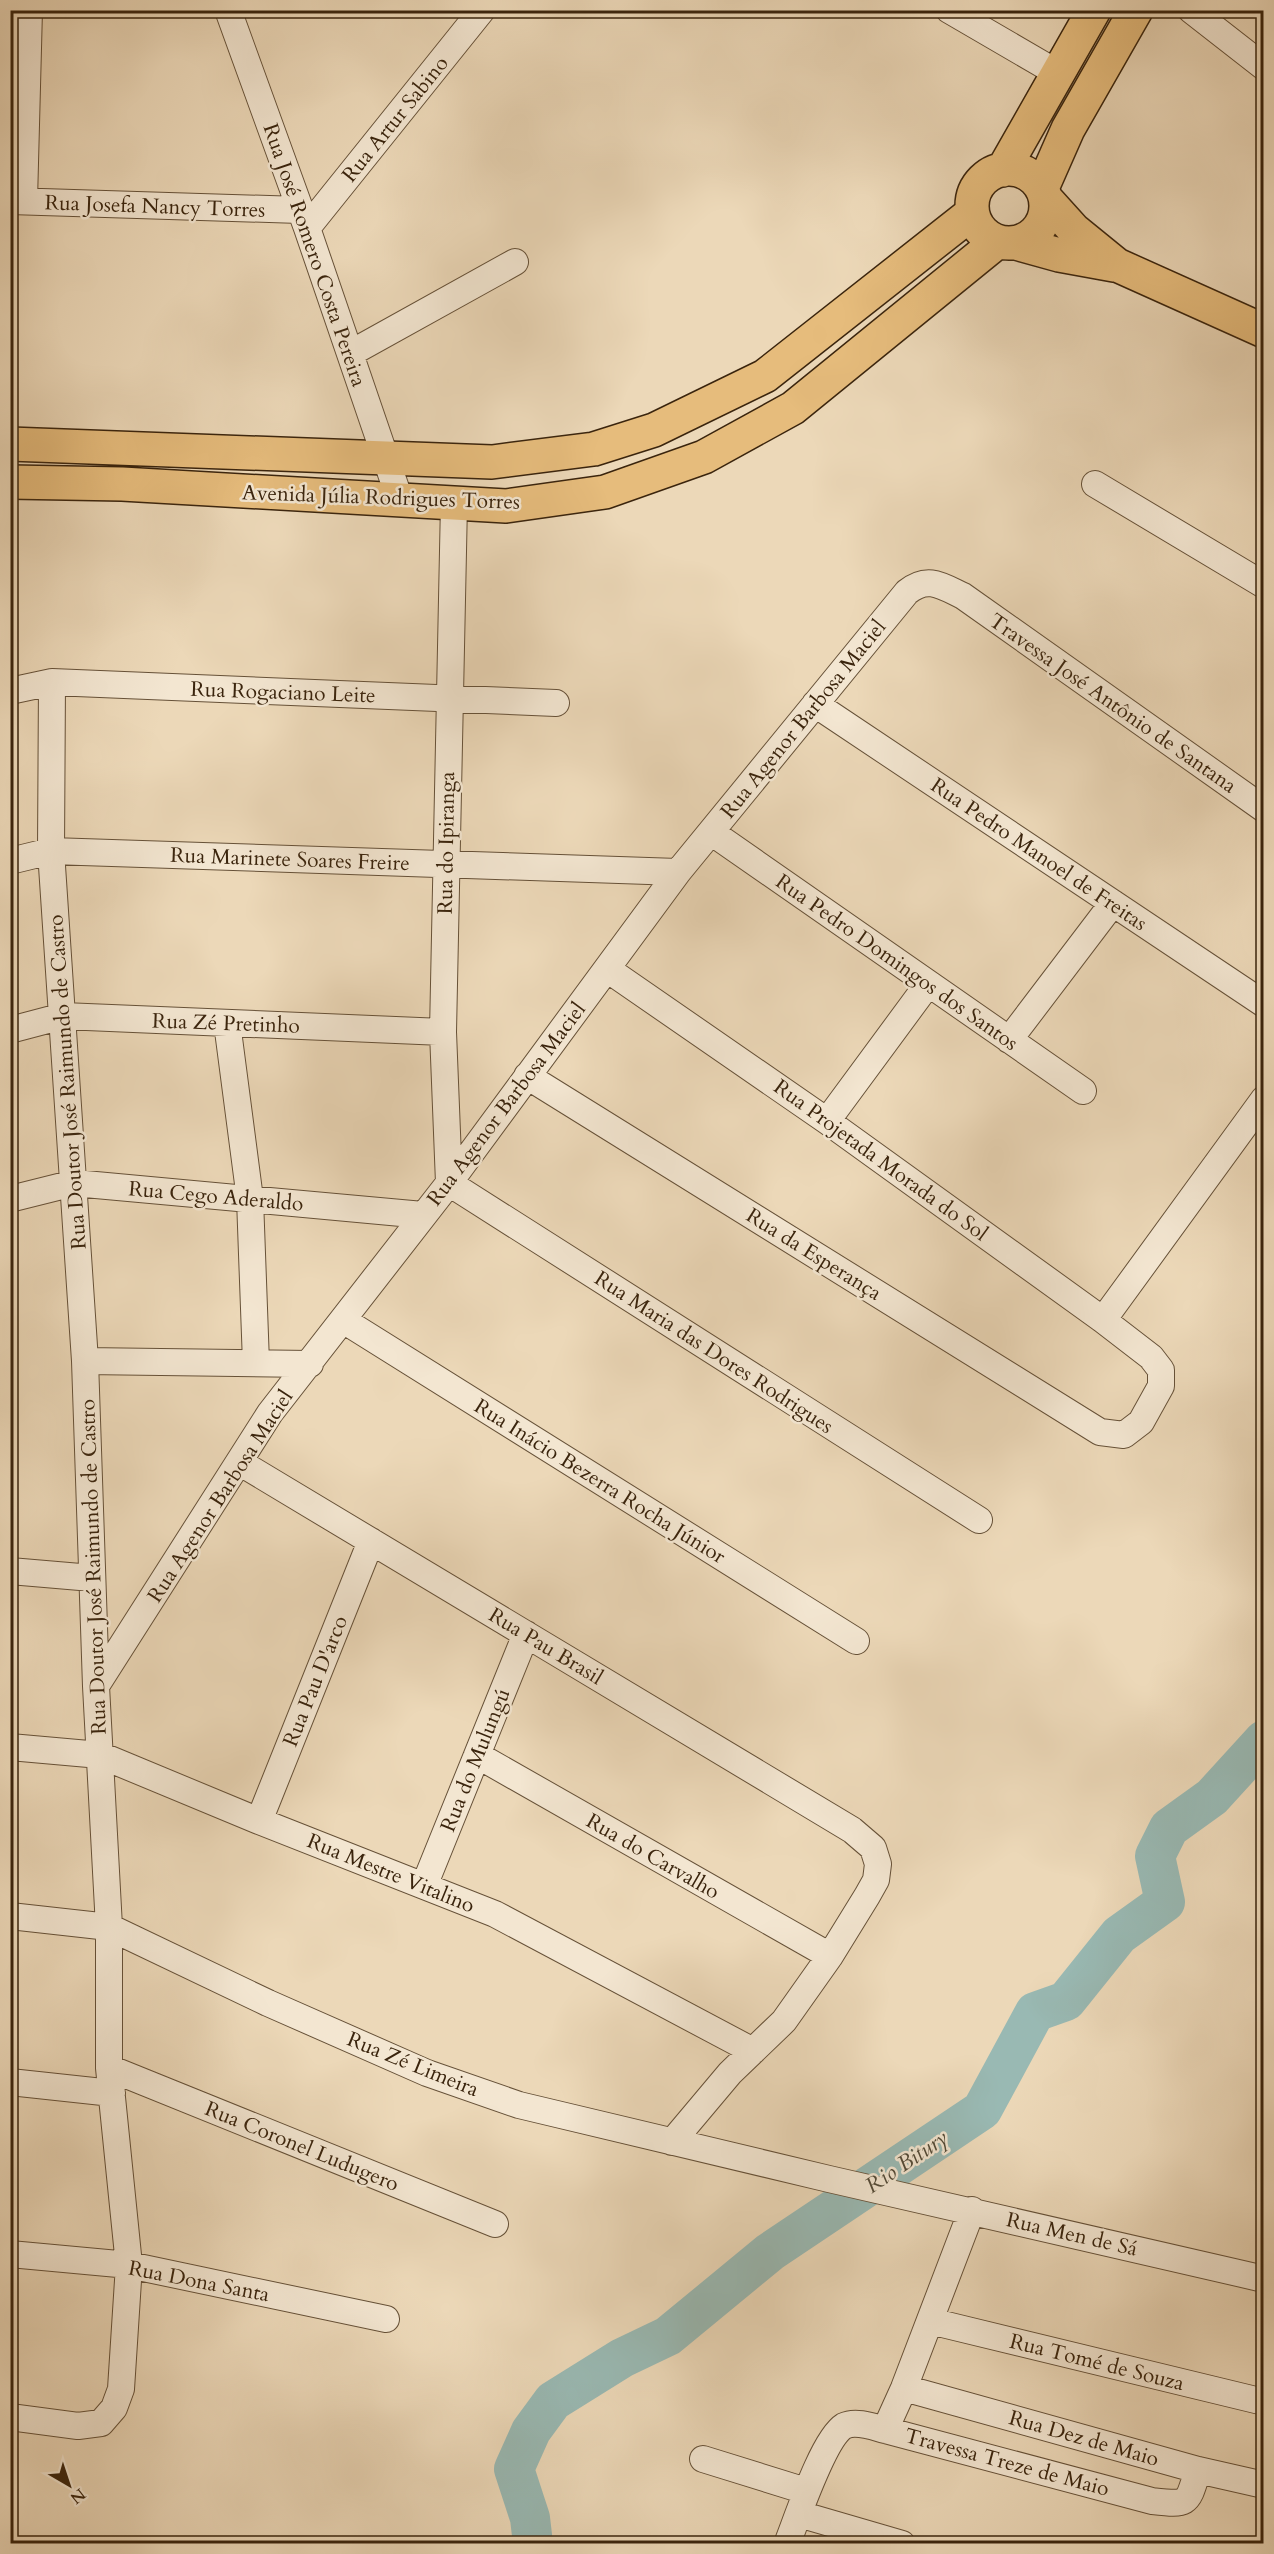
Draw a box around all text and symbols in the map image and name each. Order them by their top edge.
street label: Rua Artur Sabino [335,50,455,189]
street label: Rua José Romero Costa Pereira [256,120,373,391]
street label: Rua Josefa Nancy Torres [44,188,266,225]
street label: Avenida Júlia Rodrigues Torres [241,478,520,517]
street label: Travessa José Antônio de Santana [983,607,1242,800]
street label: Rua Agenor Barbosa Maciel [714,614,893,825]
street label: Rua Rogaciano Leite [190,675,376,710]
street label: Rua do Ipiranga [431,771,462,915]
street label: Rua Pedro Manoel de Freitas [925,771,1153,938]
street label: Rua Marinete Soares Freire [170,841,410,878]
street label: Rua Pedro Domingos dos Santos [770,867,1024,1057]
street label: Rua Doutor José Raimundo de Castro [41,913,94,1250]
street label: Rua Agenor Barbosa Maciel [420,996,593,1212]
street label: Rua Zé Pretinho [152,1006,300,1041]
street label: Rua Projetada Morada do Sol [768,1073,994,1248]
street label: Rua Cego Aderaldo [127,1174,305,1219]
street label: Rua da Esperança [740,1201,887,1308]
street label: Rua Maria das Dores Rodrigues [589,1264,839,1441]
street label: Rua Agenor Barbosa Maciel [141,1384,300,1608]
street label: Rua Inácio Bezerra Rocha Júnior [468,1392,731,1571]
street label: Rua Doutor José Raimundo de Castro [73,1399,114,1735]
street label: Rua Pau Brasil [483,1601,608,1692]
street label: Rua Pau D'arco [276,1611,355,1751]
street label: Rua do Mulungú [433,1684,517,1836]
street label: Rua do Carvalho [581,1806,725,1906]
street label: Rua Mestre Vitalino [303,1827,479,1920]
street label: Rua Zé Limeira [343,2025,483,2104]
street label: Rua Coronel Ludugero [200,2094,403,2199]
water label: Rio Bitury [859,2123,954,2201]
street label: Rua Men de Sá [1004,2205,1140,2264]
street label: Rua Dona Santa [126,2254,272,2309]
street label: Rua Tomé de Souza [1007,2327,1187,2398]
street label: Rua Dez de Maio [1005,2403,1162,2474]
street label: Travessa Treze de Maio [901,2421,1112,2504]
north arrow [39,2455,99,2515]
text: N [65,2483,90,2509]

